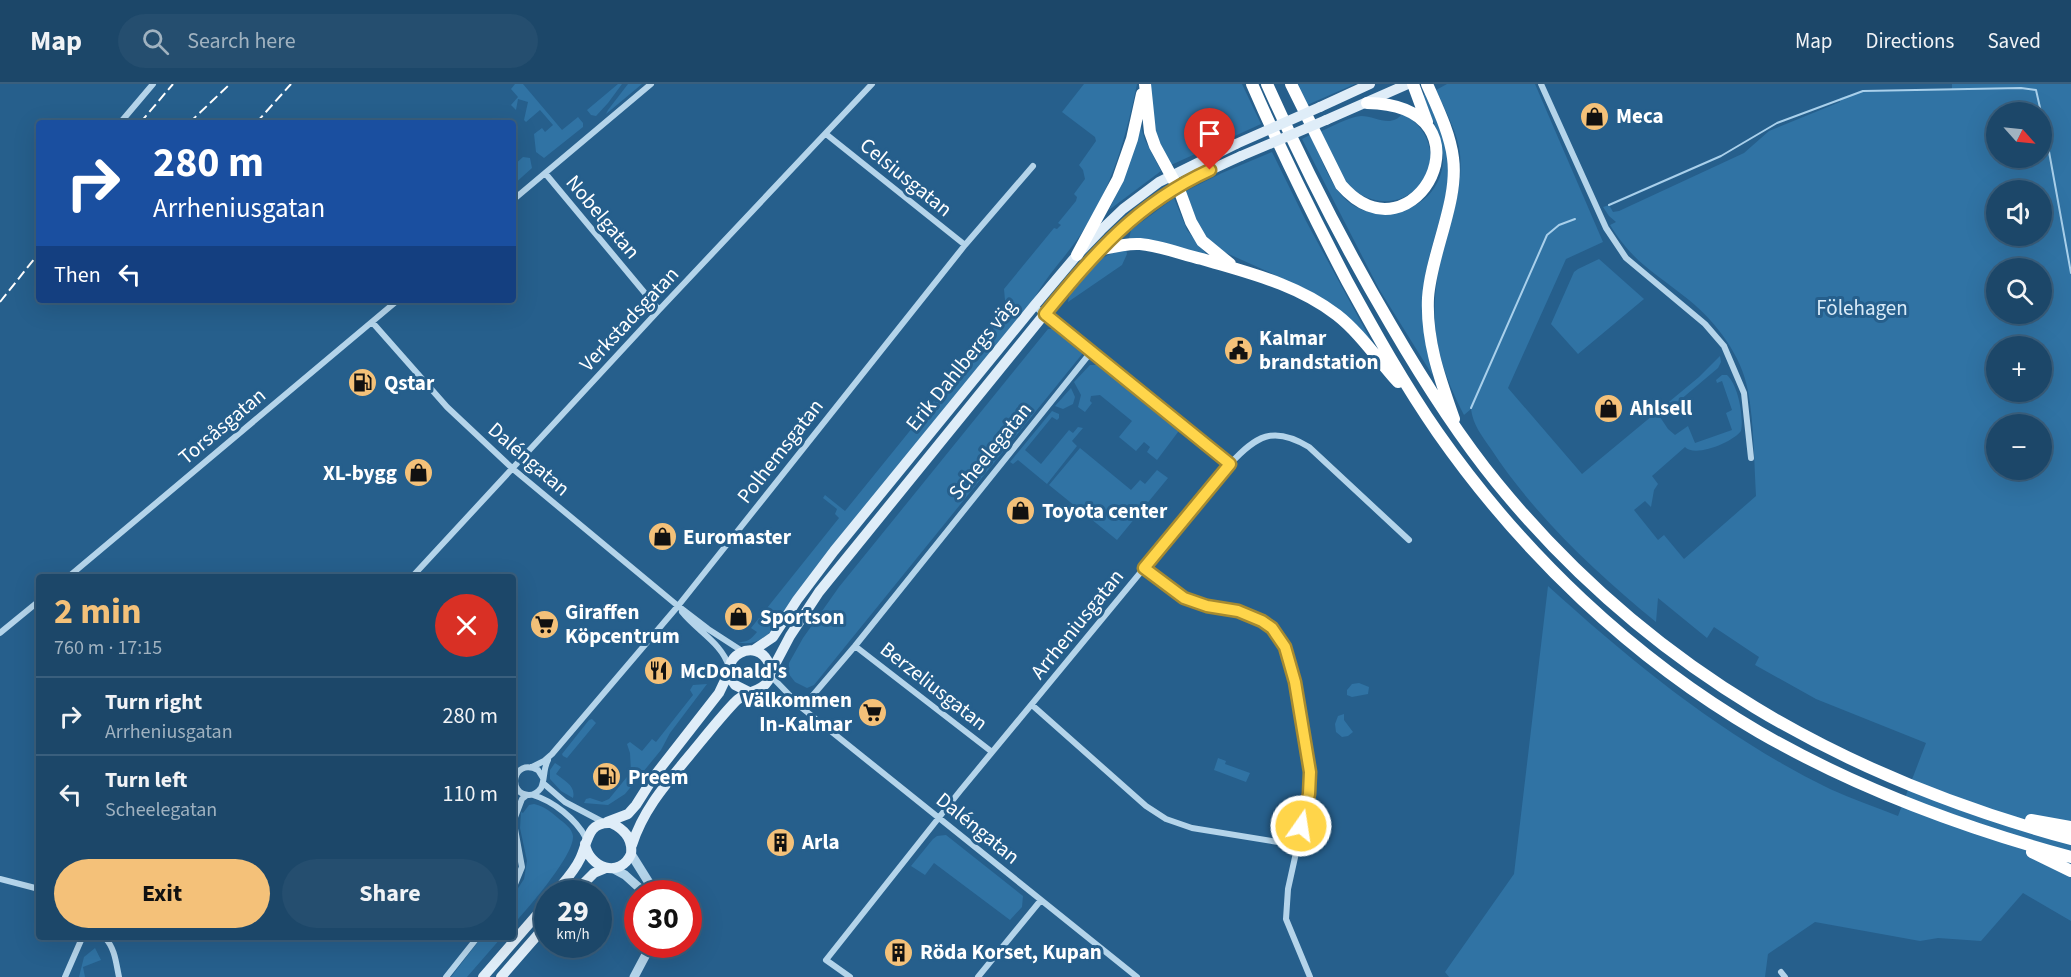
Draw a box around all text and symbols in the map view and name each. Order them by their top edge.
search box [118,14,538,68]
text: Map [30,21,82,61]
icon: search [139,25,172,58]
text: Search here [187,25,296,57]
text: Map [1795,26,1833,56]
text: Directions [1866,26,1954,56]
text: Saved [1987,26,2041,56]
shop icon: Meca [1579,100,1611,132]
place label: Meca [1616,101,1664,131]
north arrow [1986,102,2052,168]
map controls [1986,102,2052,480]
pin [1184,108,1235,170]
icon: arrive [1193,117,1226,150]
street label: Celsiusgatan [853,130,959,224]
text: 280 m [153,133,264,193]
icon: right [54,144,132,222]
street label: Nobelgatan [559,168,647,266]
button: sound [1986,180,2052,246]
text: Arrheniusgatan [153,189,325,228]
icon: left [113,258,146,291]
button: search [1986,258,2052,324]
text: Then [54,259,101,291]
street label: Verkstadsgatan [572,260,686,378]
street label: Erik Dahlbergs väg [898,292,1024,437]
park label: Fölehagen [1816,293,1908,323]
place label: Kalmar brandstation [1259,323,1379,377]
public building icon: Kalmar brandstation [1222,334,1254,366]
button: + [1986,336,2052,402]
fuel station icon: Qstar [347,367,379,399]
place label: Qstar [384,368,435,398]
street label: Torsåsgatan [172,380,272,472]
street label: Polhemsgatan [730,392,830,510]
shop icon: Ahlsell [1593,392,1625,424]
place label: Ahlsell [1629,393,1692,423]
street label: Scheelegatan [941,396,1039,506]
button: − [1986,414,2052,480]
street label: Daléngatan [481,415,577,503]
shop icon: XL-bygg [402,457,434,489]
place label: XL-bygg [323,458,397,488]
shop icon: Toyota center [1005,495,1037,527]
place label: Toyota center [1042,496,1168,526]
shop icon: Euromaster [646,521,678,553]
place label: Euromaster [683,522,792,552]
street label: Arrheniusgatan [1023,563,1131,685]
text: 2 min [54,586,142,637]
button: close [435,594,498,657]
place label: Giraffen Köpcentrum [565,597,680,651]
shop icon: Sportson [723,601,755,633]
place label: Sportson [760,602,845,632]
supermarket icon: Giraffen Köpcentrum [528,608,560,640]
text: 760 m · 17:15 [54,634,162,662]
street label: Berzeliusgatan [874,634,994,738]
restaurant icon: McDonald's [643,655,675,687]
place label: McDonald's [680,656,787,686]
place label: Välkommen In-Kalmar [742,685,853,739]
text: Turn right [105,686,202,718]
supermarket icon: Välkommen In-Kalmar [857,696,889,728]
icon: right [54,700,87,733]
text: 280 m [443,700,498,732]
text: Arrheniusgatan [105,718,233,746]
fuel station icon: Preem [591,761,623,793]
place label: Preem [628,762,688,792]
text: Turn left [105,764,187,796]
icon: left [54,778,87,811]
text: 110 m [443,778,498,810]
street label: Daléngatan [930,785,1026,871]
position arrow [1269,794,1333,858]
text: Scheelegatan [105,796,217,824]
building icon: Arla [765,826,797,858]
place label: Arla [801,827,839,857]
button: Exit [54,859,270,928]
button: Share [282,859,498,928]
speed limit sign: 30 [624,880,702,958]
text: 29 [557,890,589,933]
text: km/h [556,924,590,945]
building icon: Röda Korset, Kupan [883,936,915,968]
place label: Röda Korset, Kupan [920,937,1102,967]

